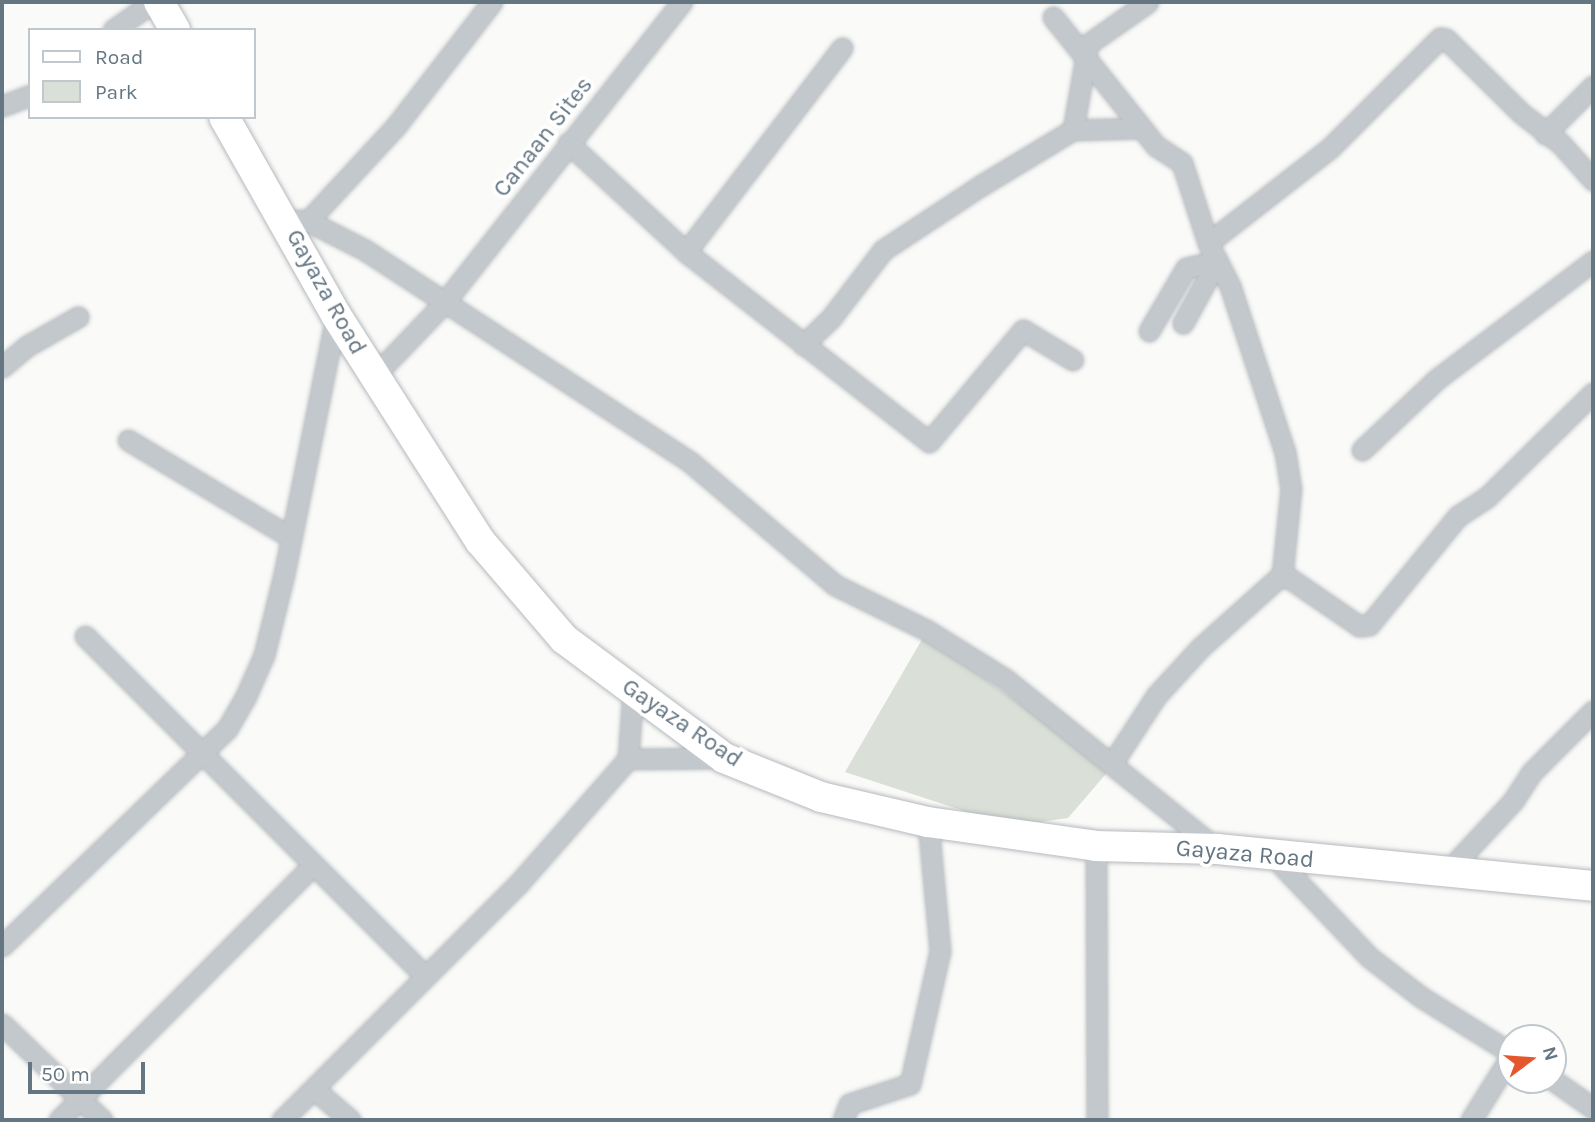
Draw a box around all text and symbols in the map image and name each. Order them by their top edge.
legend [28,28,256,119]
text: Road [95,45,143,69]
street label: Canaan Sites [487,71,599,203]
text: Park [95,80,138,104]
street label: Gayaza Road [280,224,372,360]
street label: Gayaza Road [616,672,748,774]
street label: Gayaza Road [1175,834,1315,874]
north arrow [1497,1024,1567,1094]
text: N [1538,1044,1563,1063]
scale bar [32,1048,149,1092]
text: 50 m [41,1062,90,1086]

